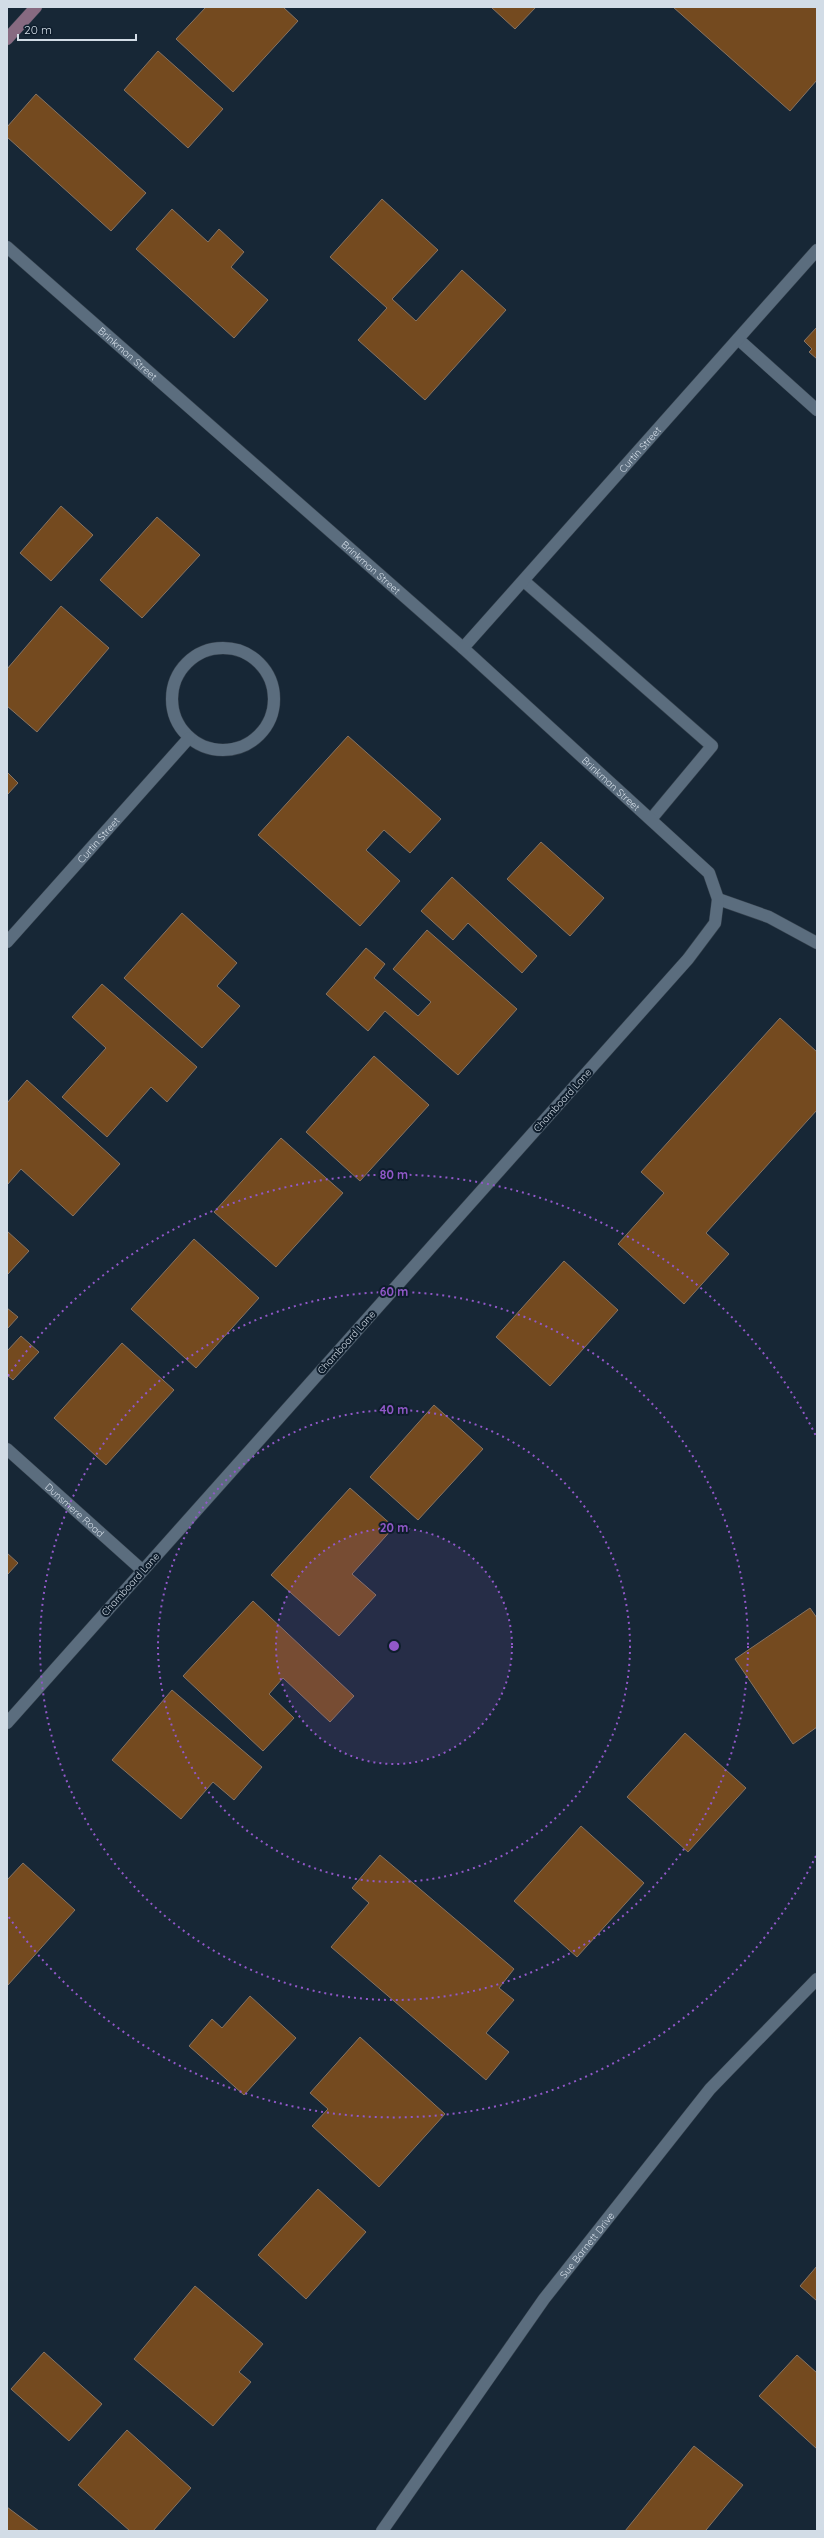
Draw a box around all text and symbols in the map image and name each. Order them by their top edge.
scale bar [18,16,136,42]
text: 20 m [24,22,52,37]
street label: Brinkman Street [95,324,160,384]
street label: Curtin Street [616,423,665,475]
street label: Brinkman Street [339,538,404,598]
street label: Brinkman Street [579,754,643,814]
street label: Curtin Street [75,814,123,866]
street label: Chamboard Lane [531,1066,594,1135]
text: 80 m [380,1167,408,1182]
text: 60 m [380,1284,408,1299]
street label: Chamboard Lane [315,1308,378,1377]
text: 40 m [380,1402,408,1417]
street label: Dunsmere Road [42,1480,107,1540]
text: 20 m [380,1520,408,1535]
street label: Chamboard Lane [99,1550,162,1619]
centre of rings [387,1639,401,1653]
street label: Sue Barnett Drive [557,2209,618,2281]

